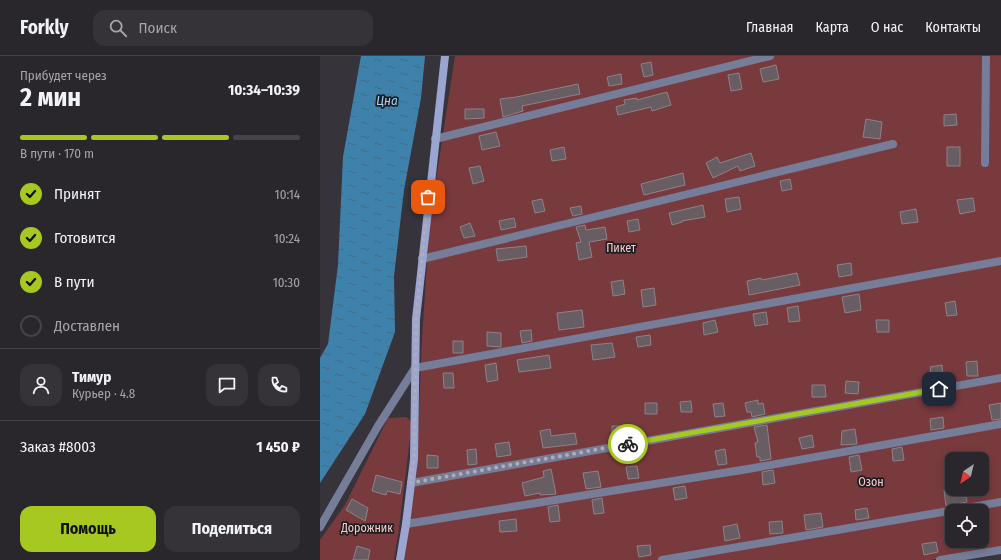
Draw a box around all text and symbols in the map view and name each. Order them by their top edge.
search box [93,10,373,46]
text: Forkly [20,16,69,39]
icon: search [107,17,129,39]
text: Поиск [139,19,177,37]
text: Главная [746,19,793,36]
text: Карта [815,19,849,36]
text: О нас [871,19,903,36]
text: Контакты [925,19,981,36]
text: Прибудет через [20,68,107,83]
text: 10:34–10:39 [228,81,300,99]
text: 2 мин [20,82,81,113]
water label: Цна [376,93,398,108]
text: В пути · 170 m [20,146,94,161]
pin [411,180,445,214]
icon: check [20,183,42,205]
text: Принят [54,185,101,203]
icon: bag [417,186,439,208]
text: 10:14 [275,187,300,202]
icon: check [20,227,42,249]
text: Готовится [54,229,116,247]
text: 10:24 [274,231,300,246]
park label: Пикет [606,241,636,255]
icon: check [20,271,42,293]
text: В пути [54,273,95,291]
text: 10:30 [273,275,300,290]
text: Доставлен [54,317,120,335]
button: person [20,364,62,406]
button: chat [206,364,248,406]
button: phone [258,364,300,406]
text: Тимур [72,368,111,386]
pin [922,372,956,406]
icon: home [928,378,950,400]
text: Курьер · 4.8 [72,386,135,401]
courier [608,424,648,464]
icon: bike [617,433,639,455]
text: Заказ #8003 [20,438,96,456]
text: 1 450 ₽ [256,438,300,456]
north arrow [945,452,989,496]
map controls [945,452,989,548]
park label: Озон [858,475,884,489]
button: locate [945,504,989,548]
button: Помощь [20,506,156,552]
button: Поделиться [164,506,300,552]
park label: Дорожник [340,521,393,535]

